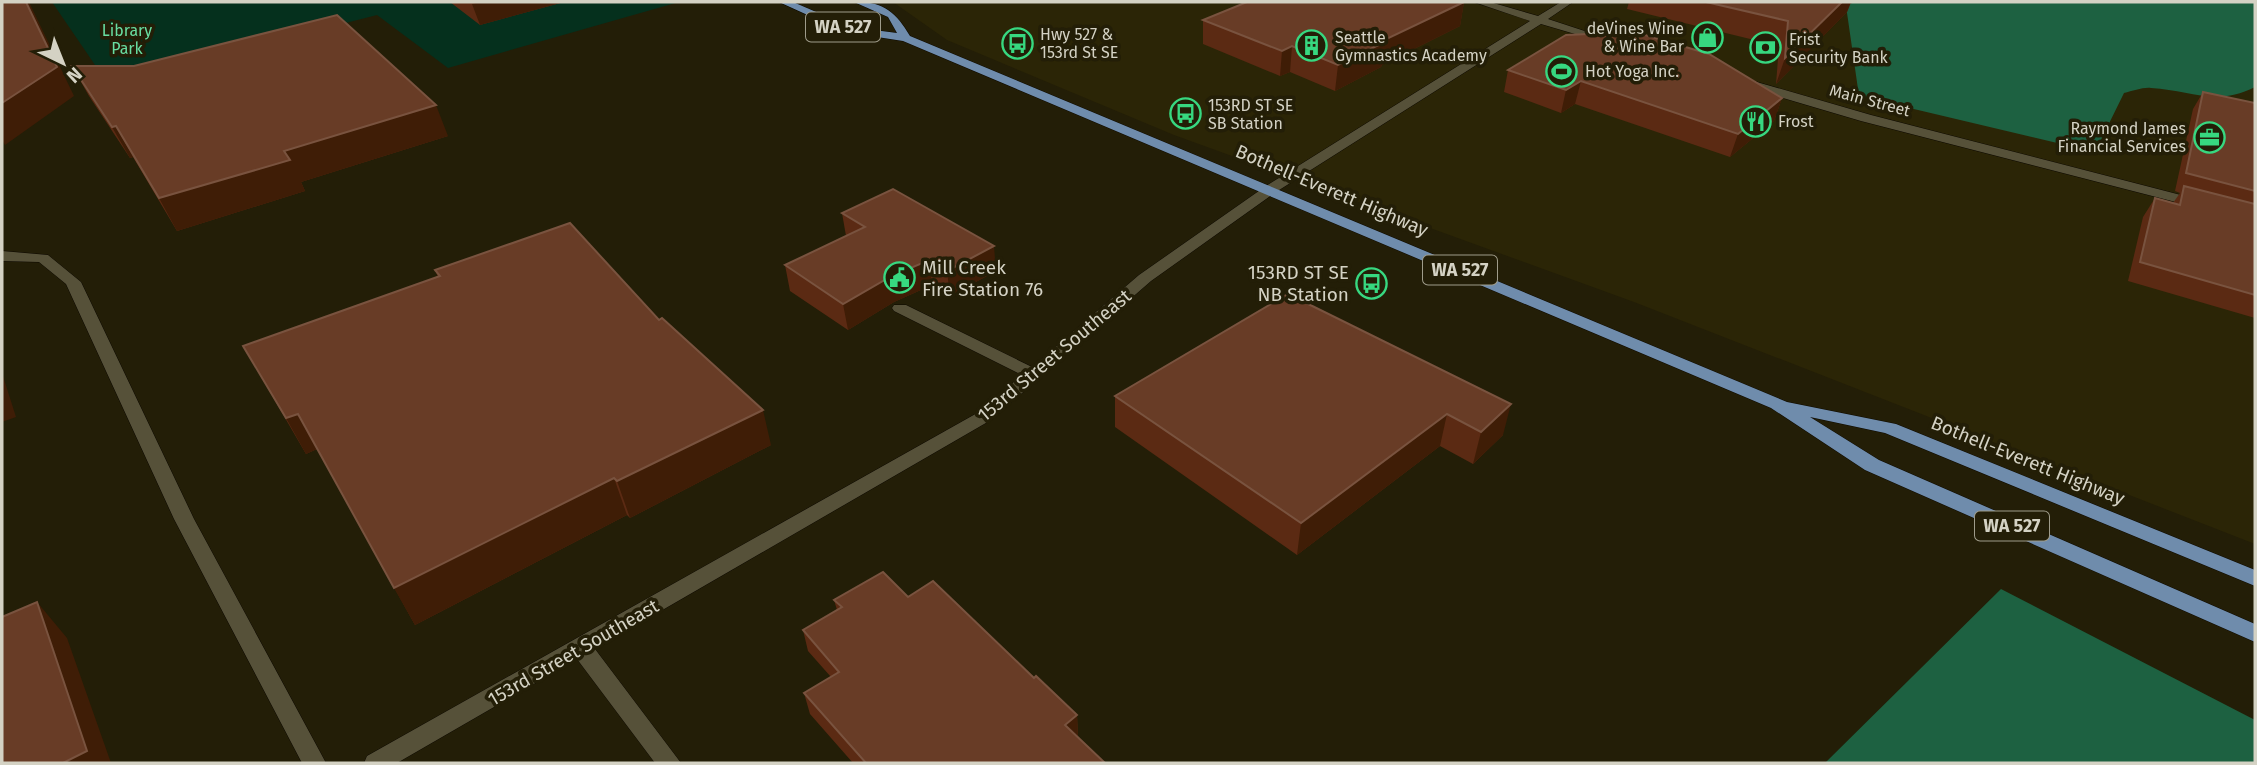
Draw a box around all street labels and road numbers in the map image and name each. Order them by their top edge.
road number: WA 527 [806,12,880,42]
street label: Main Street [1827,81,1912,120]
street label: Bothell-Everett Highway [1232,139,1432,242]
road number: WA 527 [1423,256,1497,284]
street label: 153rd Street Southeast [973,284,1136,426]
street label: Bothell-Everett Highway [1928,411,2129,510]
road number: WA 527 [1975,512,2049,540]
street label: 153rd Street Southeast [484,594,663,711]

